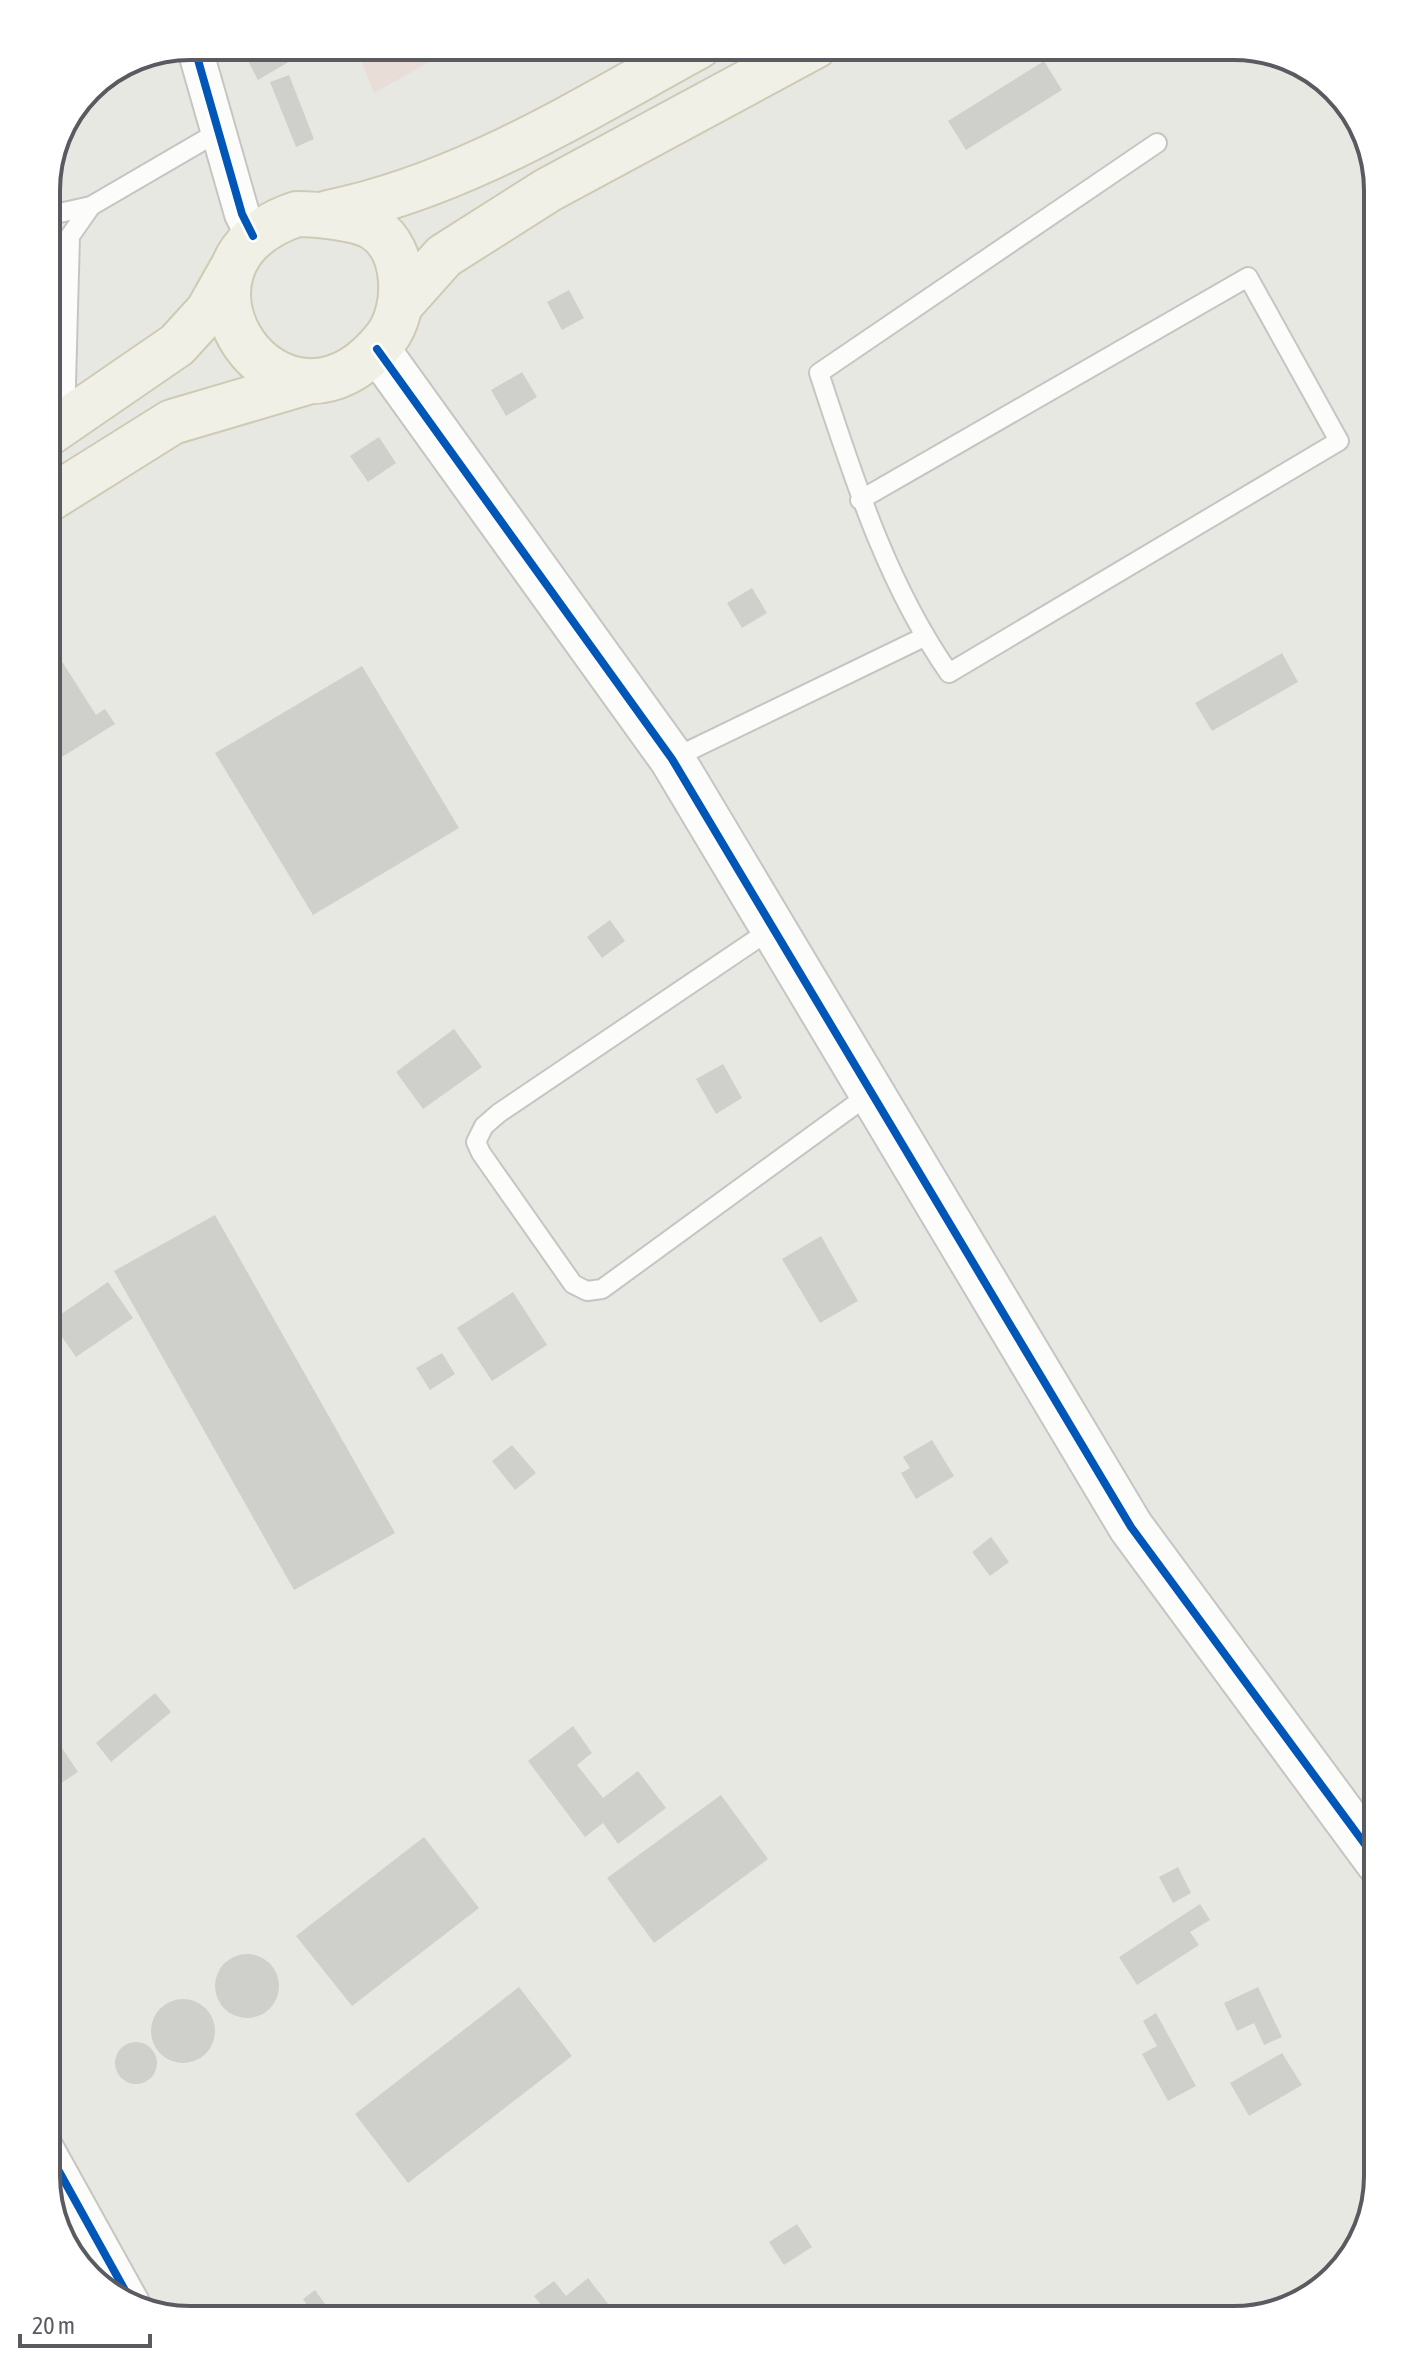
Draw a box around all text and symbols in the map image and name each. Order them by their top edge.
scale bar [20,2298,150,2348]
text: 20 m [32,2312,75,2339]

